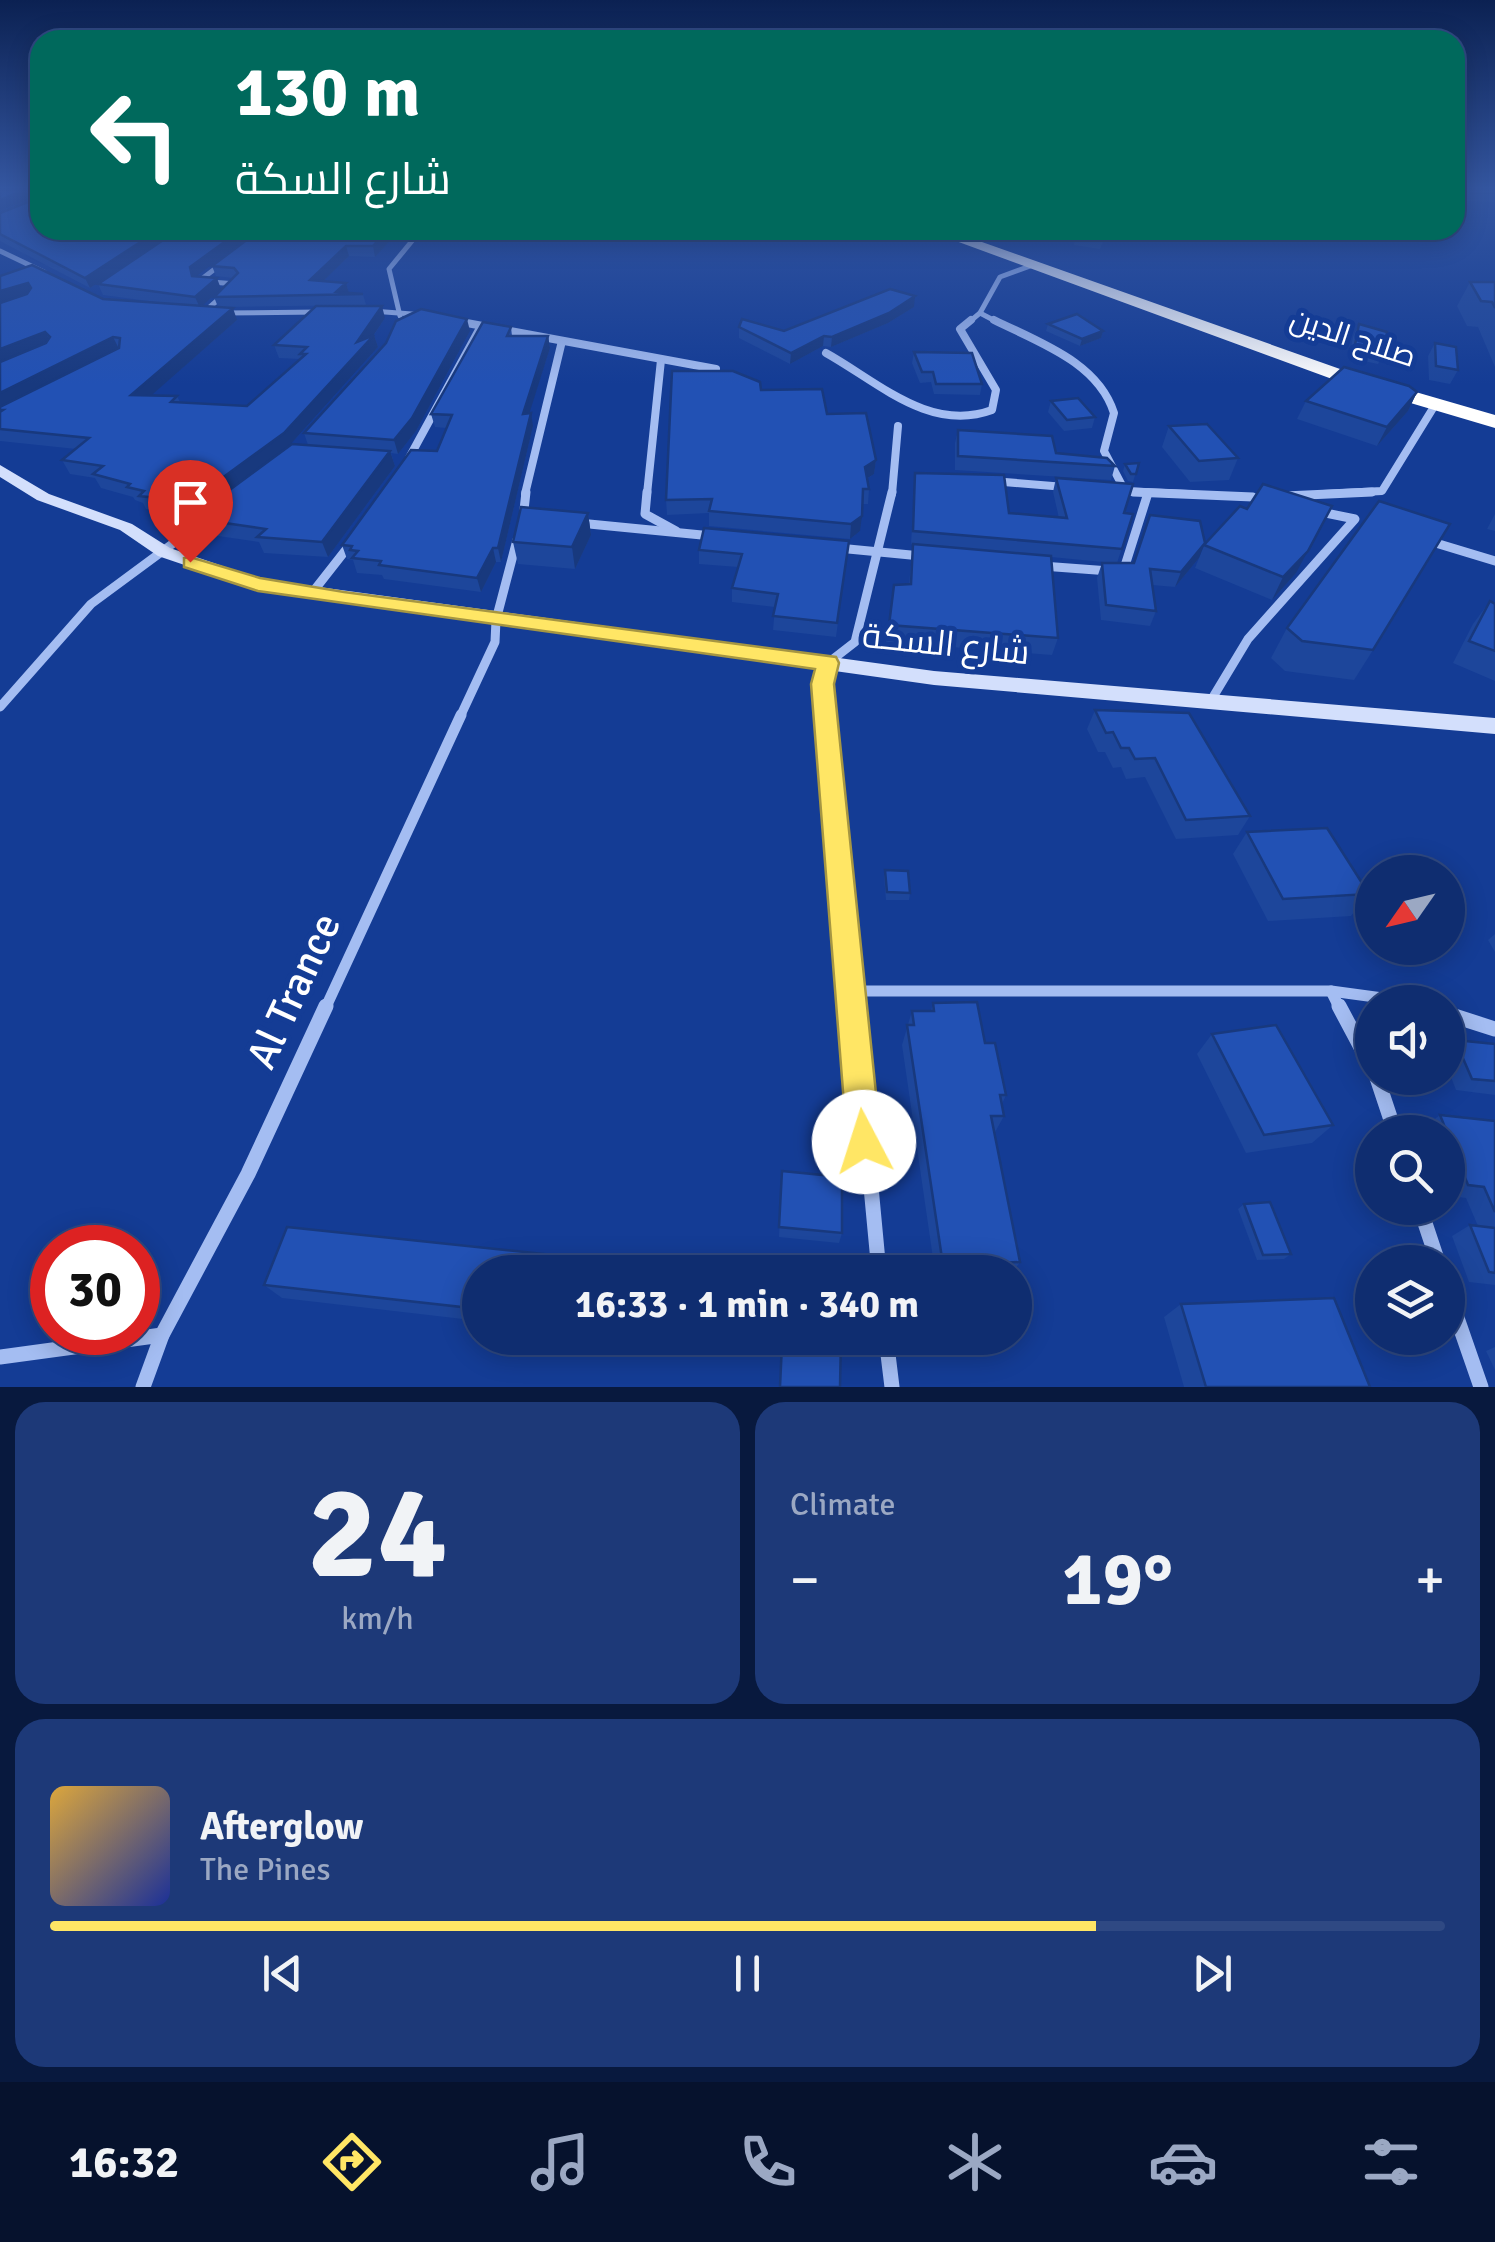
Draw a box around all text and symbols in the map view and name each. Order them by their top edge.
text: 130 m [235,49,420,135]
icon: left [70,70,200,200]
text: شارع السكة [235,152,451,207]
street label: صلاح الدين [1285,300,1421,377]
pin [148,460,233,563]
icon: arrive [163,475,218,530]
street label: شارع السكة [860,614,1032,675]
north arrow [1355,855,1465,965]
map controls [1355,855,1465,1355]
street label: Al Trance [236,905,352,1077]
button: sound [1355,985,1465,1095]
position arrow [812,1090,916,1194]
button: search [1355,1115,1465,1225]
speed limit sign: 30 [30,1225,160,1355]
button: layers [1355,1245,1465,1355]
text: 16:33 · 1 min · 340 m [575,1281,919,1328]
text: 24 [307,1454,448,1614]
text: Climate [790,1485,896,1524]
text: 19° [1062,1533,1173,1626]
text: − [790,1546,820,1614]
text: + [1415,1546,1445,1614]
text: km/h [341,1599,414,1638]
text: Afterglow [200,1803,363,1850]
text: The Pines [200,1850,331,1889]
icon: previous [255,1946,310,2001]
icon: pause [720,1946,775,2001]
icon: next [1185,1946,1240,2001]
icon: directions [317,2127,387,2197]
icon: music [525,2127,595,2197]
icon: phone [733,2127,803,2197]
icon: climate [940,2127,1010,2197]
icon: car [1148,2127,1218,2197]
icon: filters [1356,2127,1426,2197]
text: 16:32 [69,2135,179,2190]

